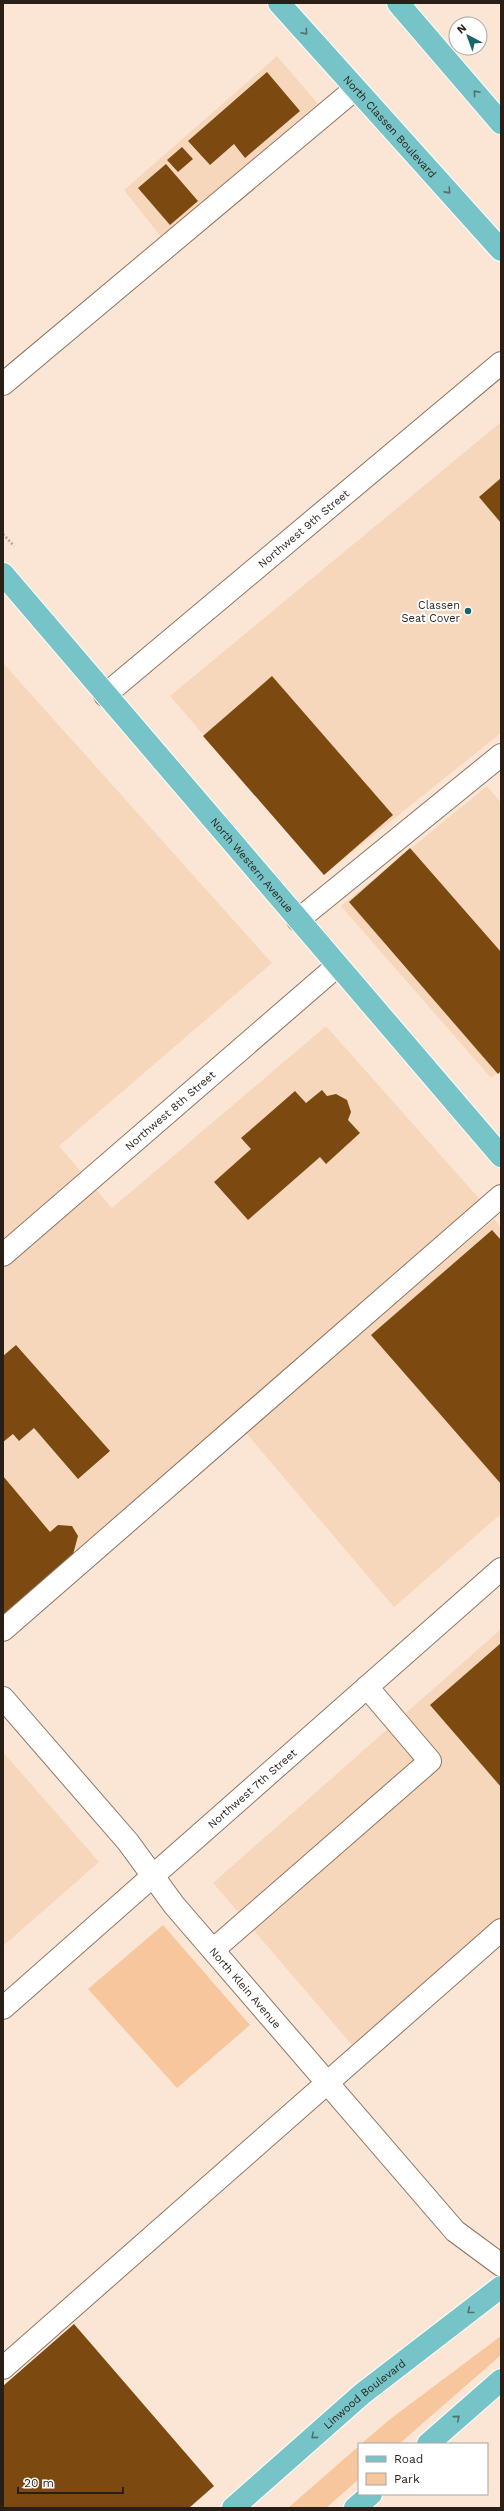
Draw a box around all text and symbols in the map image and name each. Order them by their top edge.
north arrow [448,16,488,56]
text: N [454,21,469,36]
one-way arrow [300,27,308,35]
street label: North Classen Boulevard [340,73,439,181]
one-way arrow [473,91,480,98]
one-way arrow [443,187,450,194]
street label: Northwest 9th Street [256,487,352,571]
place label: Classen Seat Cover [402,599,461,625]
marker: Classen Seat Cover [463,606,473,616]
street label: North Western Avenue [207,815,296,915]
street label: Northwest 8th Street [123,1068,218,1153]
street label: Northwest 7th Street [205,1746,300,1831]
street label: North Klein Avenue [206,1945,284,2031]
one-way arrow [468,2306,475,2313]
street label: Linwood Boulevard [321,2357,408,2432]
one-way arrow [453,2416,460,2423]
one-way arrow [312,2431,319,2438]
legend [358,2443,488,2495]
text: Road [394,2452,423,2466]
scale bar [18,2469,123,2495]
text: Park [394,2472,420,2486]
text: 20 m [24,2476,54,2490]

